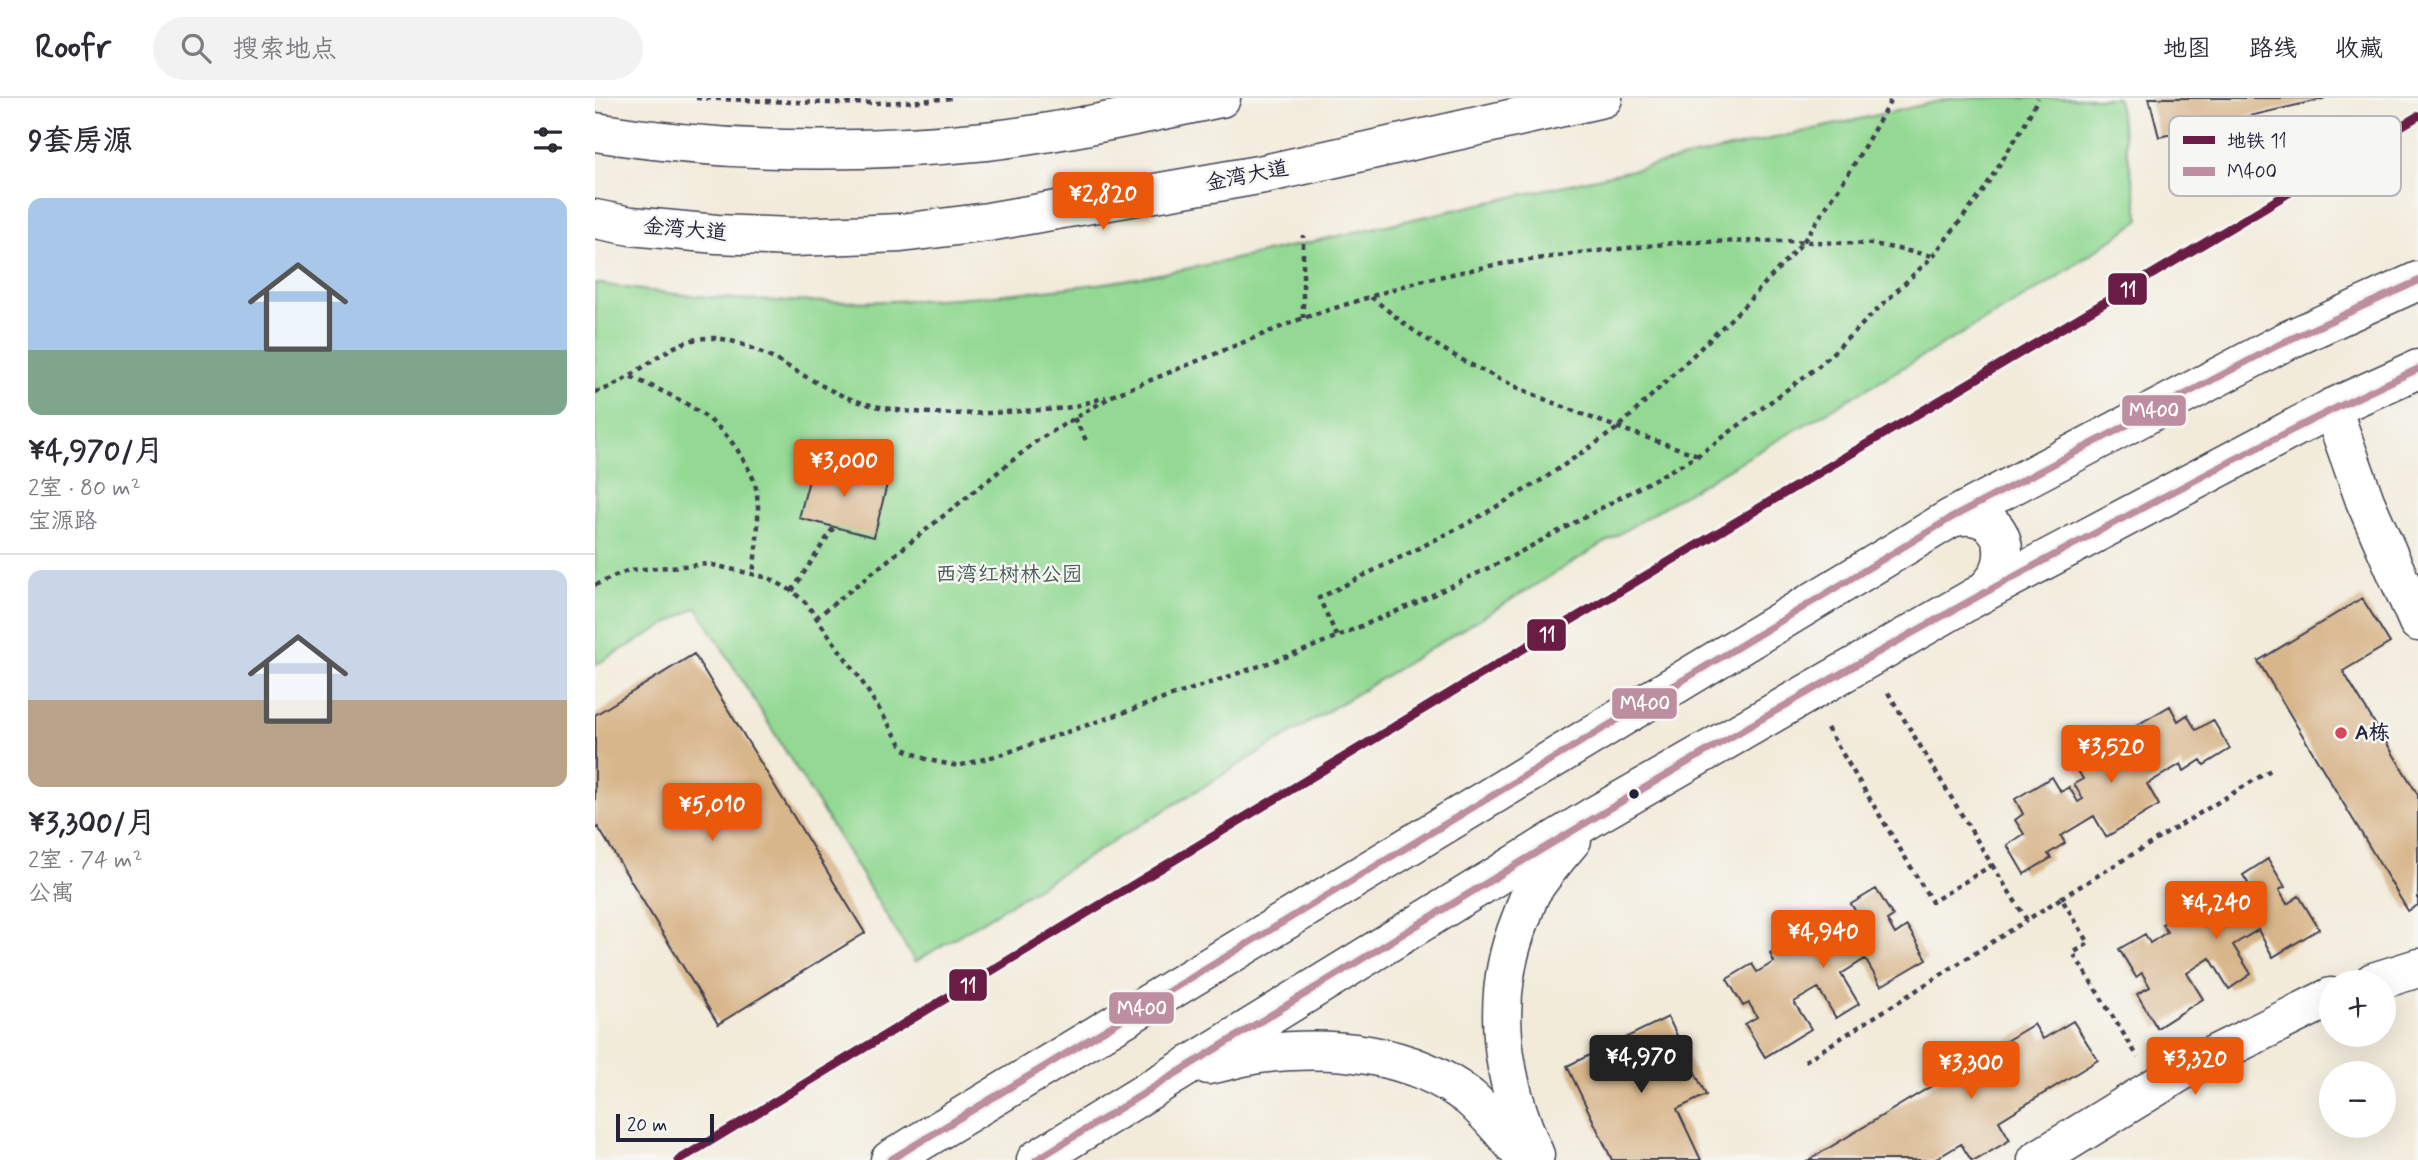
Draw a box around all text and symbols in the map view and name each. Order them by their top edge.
search box [153,17,643,80]
text: Roofr [35,26,111,70]
icon: search [177,29,215,67]
text: 搜索地点 [233,33,337,67]
text: 地图 [2163,34,2211,65]
text: 路线 [2249,34,2297,65]
text: 收藏 [2335,34,2383,65]
legend [2169,116,2401,196]
icon: filters [529,121,567,159]
text: 9套房源 [28,122,133,161]
text: 地铁 11 [2227,129,2287,154]
street label: 金湾大道 [1203,154,1291,198]
text: M400 [2227,160,2277,185]
pin: ¥2,820 [1046,172,1160,232]
text: ¥2,820 [1069,180,1137,210]
street label: 金湾大道 [642,212,728,248]
icon: home [235,244,361,370]
line badge: 11 [2107,272,2148,306]
text: 11 [2120,278,2136,303]
line badge: M400 [2121,394,2187,427]
text: M400 [2129,399,2179,424]
text: ¥4,970/月 [28,432,164,471]
pin: ¥3,000 [787,440,901,499]
text: ¥3,000 [810,447,878,477]
text: 2室 · 80 m² [28,474,141,504]
text: 宝源路 [28,507,97,537]
park label: 西湾红树林公园 [936,561,1083,589]
icon: home [235,616,361,742]
line badge: 11 [1526,618,1567,652]
text: 11 [1539,623,1555,648]
line badge: M400 [1611,687,1678,720]
text: M400 [1620,692,1670,717]
place label: A栋 [2355,719,2390,747]
marker: A栋 [2333,725,2349,741]
pin: ¥3,520 [2054,726,2168,785]
text: ¥3,520 [2077,733,2145,763]
pin: ¥5,010 [655,784,769,843]
unlabelled marker [1627,787,1641,801]
text: ¥5,010 [679,791,746,821]
text: ¥3,300/月 [28,804,156,843]
text: 2室 · 74 m² [28,846,143,876]
text: 公寓 [28,879,74,909]
pin: ¥4,240 [2159,882,2273,941]
text: ¥4,240 [2181,889,2251,919]
pin: ¥4,940 [1766,910,1880,970]
text: ¥4,940 [1787,918,1859,948]
line badge: 11 [948,968,988,1002]
map controls [2319,970,2396,1138]
button: + [2319,970,2396,1047]
text: 11 [960,974,976,999]
line badge: M400 [1108,991,1175,1025]
text: M400 [1117,997,1167,1022]
pin: ¥4,970 [1584,1035,1698,1095]
pin: ¥3,320 [2138,1038,2252,1097]
pin: ¥3,300 [1914,1042,2028,1101]
text: ¥4,970 [1605,1043,1677,1073]
text: ¥3,320 [2163,1045,2227,1075]
text: ¥3,300 [1938,1049,2004,1079]
button: − [2319,1061,2396,1138]
scale bar [616,1111,714,1143]
text: 20 m [627,1113,667,1138]

